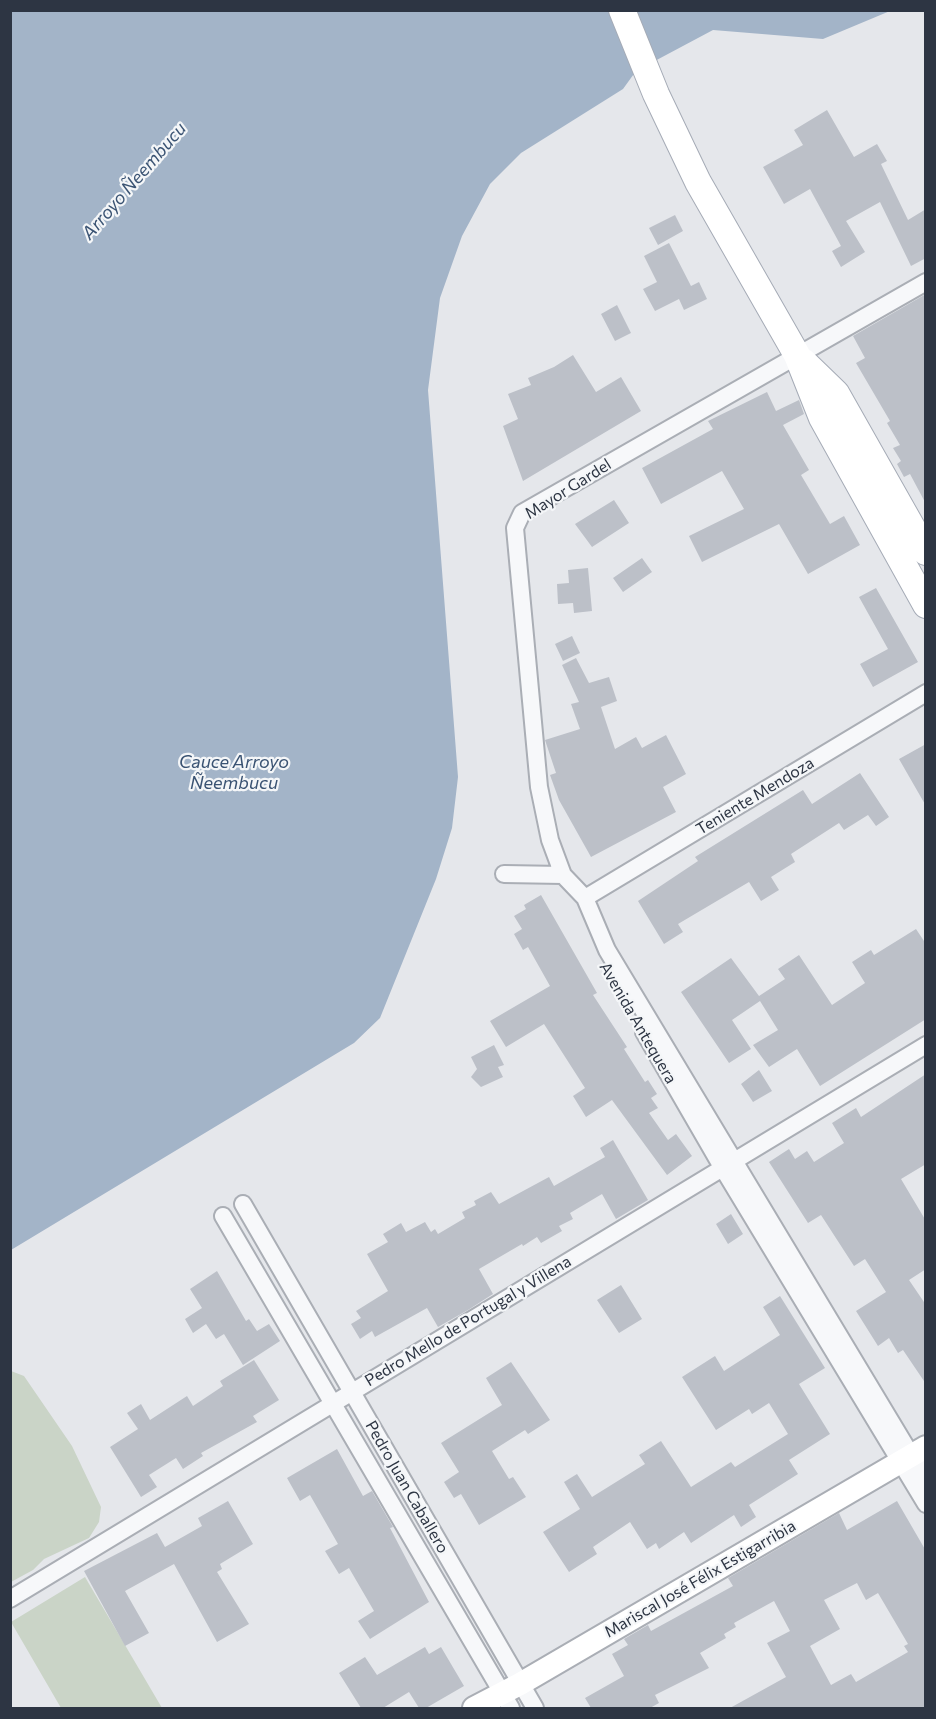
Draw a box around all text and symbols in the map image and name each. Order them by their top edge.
water label: Arroyo Ñeembucu [77,118,191,244]
street label: Mayor Gardel [521,455,615,523]
water label: Cauce Arroyo Ñeembucu [179,751,289,794]
street label: Teniente Mendoza [693,753,817,839]
street label: Avenida Antequera [595,959,681,1087]
street label: Pedro Mello de Portugal y Villena [361,1252,575,1390]
street label: Pedro Juan Caballero [361,1417,453,1557]
street label: Mariscal José Félix Estigarribia [601,1516,799,1642]

